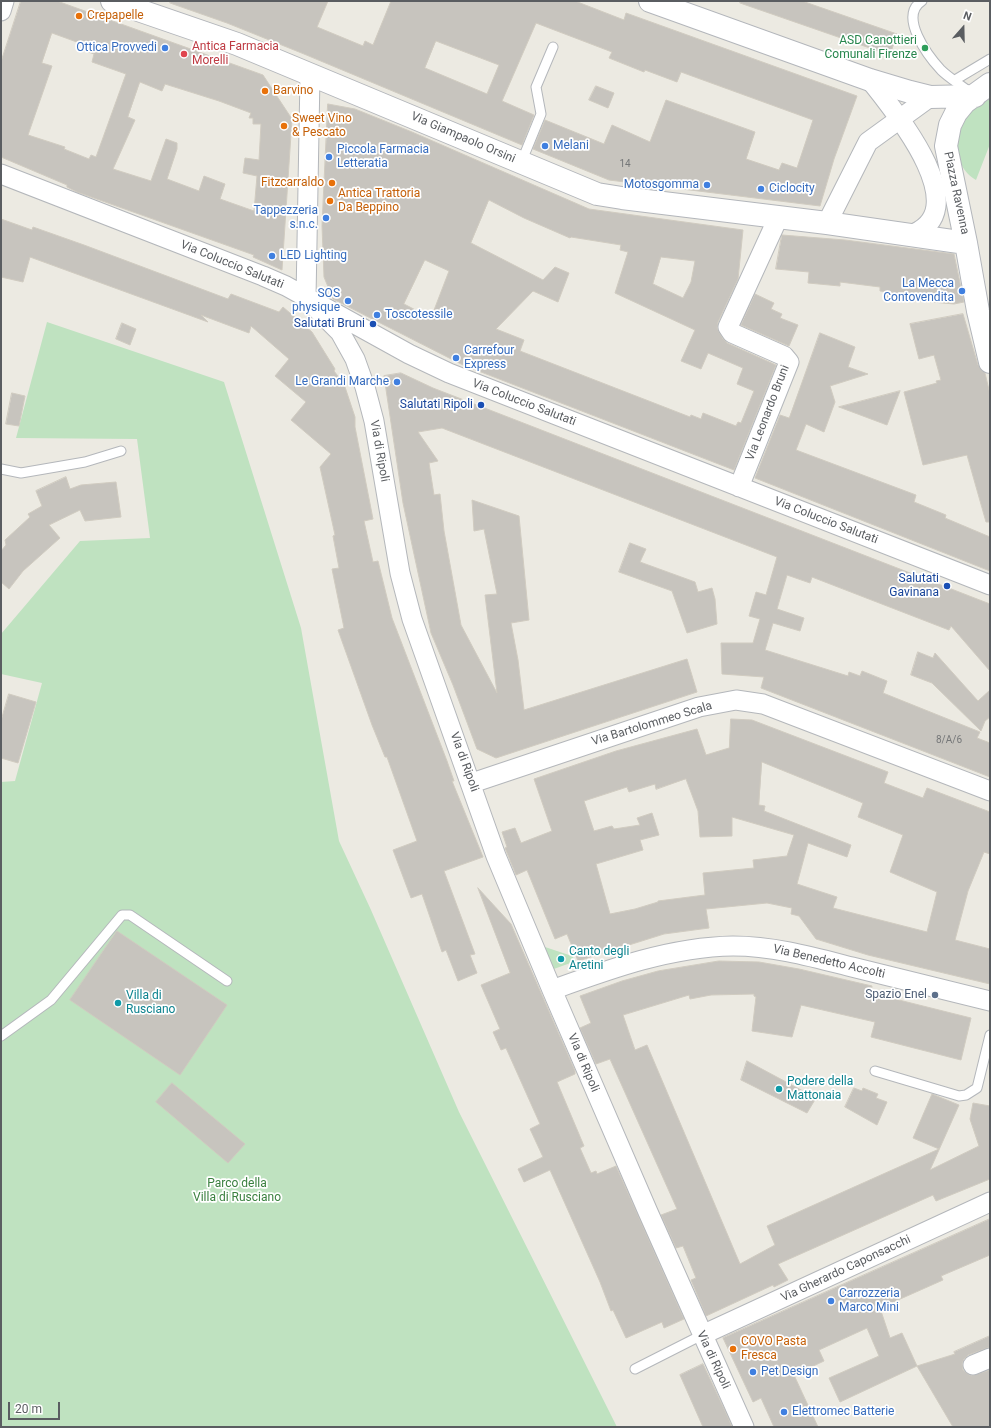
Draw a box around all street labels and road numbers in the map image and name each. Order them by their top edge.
street label: Via Giampaolo Orsini [409,109,517,167]
street label: Piazza Ravenna [940,150,972,236]
street label: Via Coluccio Salutati [178,238,286,292]
street label: Via Leonardo Bruni [743,363,793,463]
street label: Via Coluccio Salutati [470,377,578,429]
street label: Via di Ripoli [366,419,392,483]
street label: Via Coluccio Salutati [772,495,880,547]
street label: Via Bartolommeo Scala [590,699,714,749]
street label: Via di Ripoli [447,730,481,794]
street label: Via Benedetto Accolti [772,942,886,982]
street label: Via di Ripoli [564,1031,602,1095]
street label: Via Gherardo Caponsacchi [779,1233,913,1305]
street label: Via di Ripoli [693,1329,733,1391]

